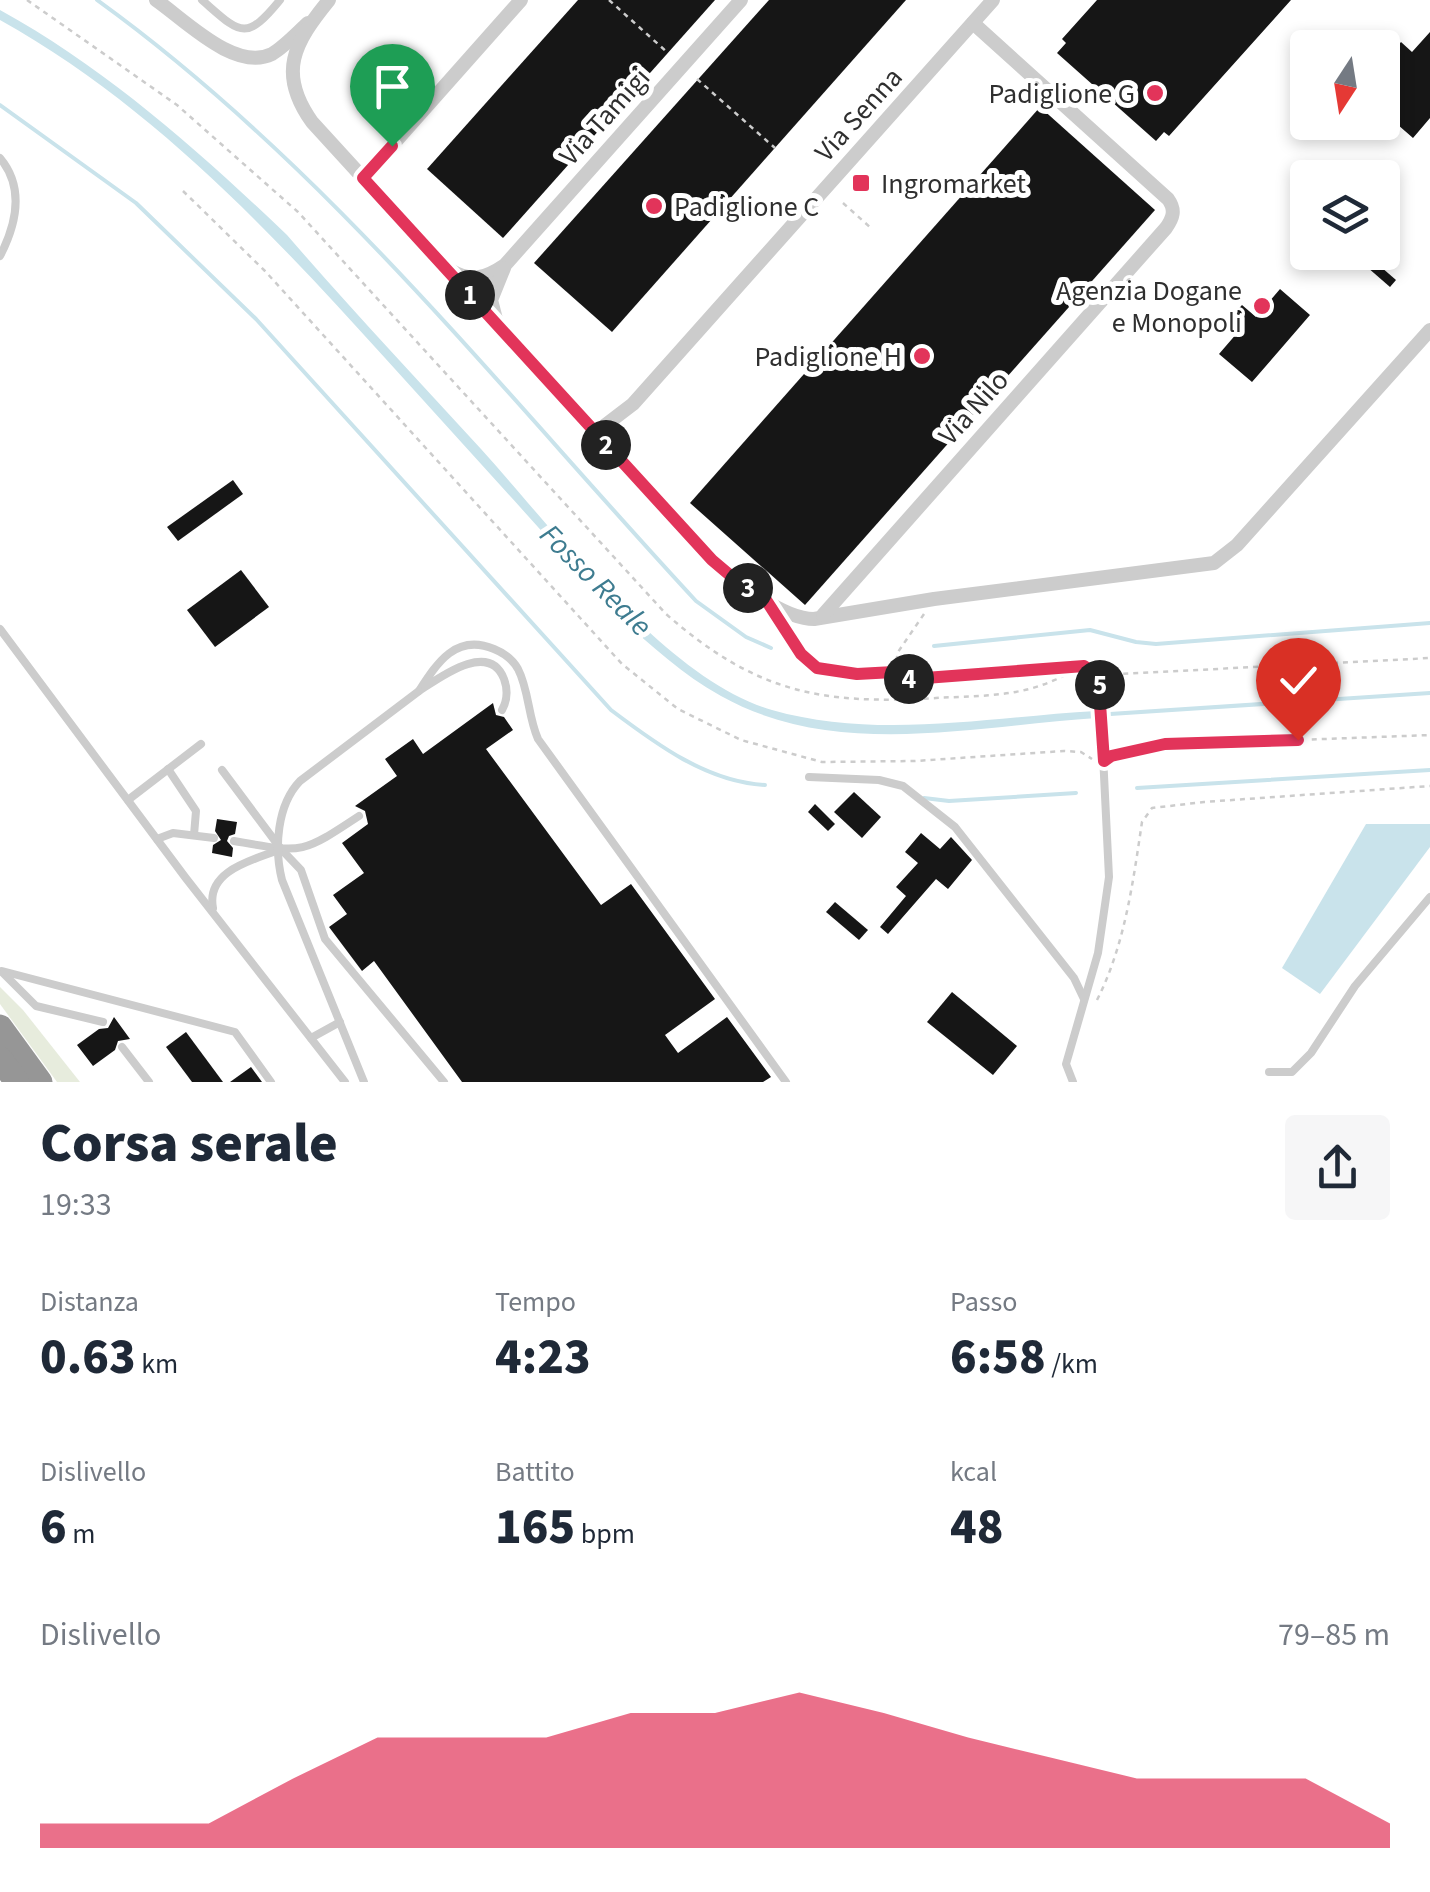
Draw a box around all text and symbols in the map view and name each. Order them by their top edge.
north arrow [1290,30,1400,140]
map controls [1290,30,1400,270]
pin [350,44,435,147]
icon: arrive [365,59,420,114]
street label: Via Tamigi [550,59,659,174]
street label: Via Senna [806,59,912,171]
place label: Padiglione G [988,74,1135,114]
marker: Padiglione G [1144,82,1166,104]
button: layers [1290,160,1400,270]
place label: Ingromarket [881,164,1026,204]
marker: Ingromarket [850,172,872,194]
place label: Padiglione C [674,187,819,227]
marker: Padiglione C [643,195,665,217]
pin: 1 [445,270,495,320]
place label: Agenzia Dogane e Monopoli [1056,271,1242,343]
text: 1 [463,275,477,315]
marker: Agenzia Dogane e Monopoli [1251,295,1273,317]
place label: Padiglione H [754,337,902,377]
marker: Padiglione H [911,345,933,367]
street label: Via Nilo [929,361,1018,454]
pin: 2 [581,420,631,470]
text: 2 [599,425,613,465]
water label: Fosso Reale [530,514,662,646]
pin: 3 [723,563,773,613]
text: 3 [741,568,755,608]
pin [1256,638,1341,741]
icon: check [1271,653,1326,708]
pin: 4 [884,654,934,704]
text: 4 [902,659,916,699]
pin: 5 [1075,660,1125,710]
text: 5 [1093,665,1107,705]
text: Corsa serale [40,1105,338,1183]
button: share [1285,1115,1390,1220]
text: 19:33 [40,1182,112,1228]
text: Distanza [40,1282,139,1322]
text: Tempo [495,1282,576,1322]
text: Passo [950,1282,1017,1322]
text: 0.63 [40,1322,136,1393]
text: 4:23 [495,1322,591,1393]
text: 6:58 [950,1322,1046,1393]
text: km [136,1344,178,1384]
text: /km [1046,1344,1098,1384]
text: Dislivello [40,1452,146,1492]
text: Battito [495,1452,575,1492]
text: kcal [950,1452,997,1492]
text: 6 [40,1492,67,1563]
text: 165 [495,1492,575,1563]
text: 48 [950,1492,1003,1563]
text: m [67,1514,96,1554]
text: bpm [575,1514,635,1554]
text: Dislivello [40,1612,161,1658]
text: 79–85 m [1278,1612,1390,1658]

